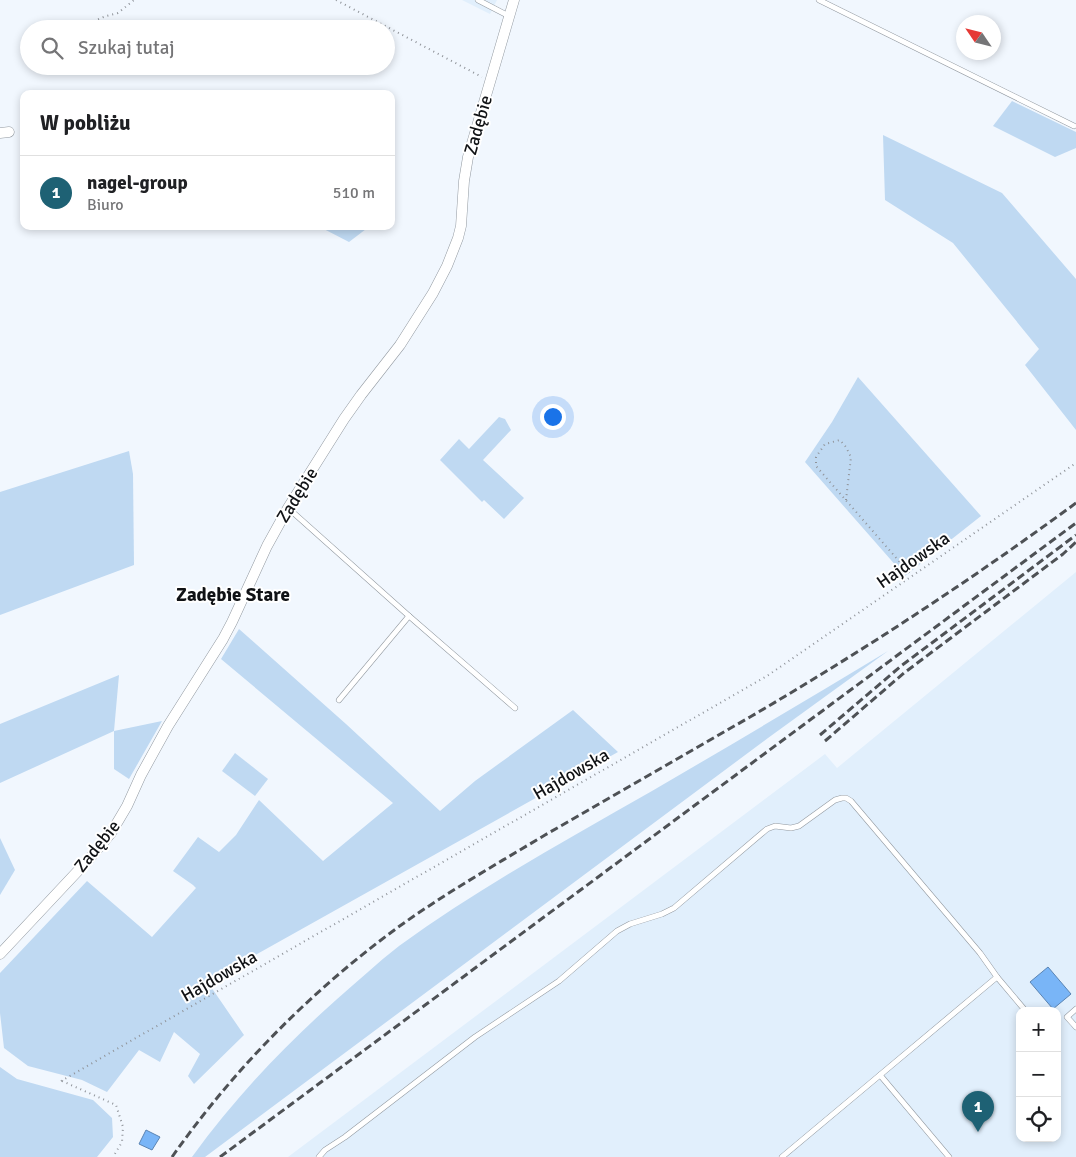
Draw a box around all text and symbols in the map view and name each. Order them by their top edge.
north arrow [956,15,1001,60]
search box [20,20,395,75]
icon: search [38,34,66,62]
text: Szukaj tutaj [78,36,175,60]
street label: Zadębie [459,93,497,157]
text: W pobliżu [40,110,131,136]
text: nagel-group [87,171,188,195]
text: 1 [52,183,60,203]
text: 510 m [333,183,375,203]
text: Biuro [87,195,124,215]
your location [540,404,566,430]
street label: Zadębie [272,463,322,527]
street label: Hajdowska [872,527,954,593]
district label: Zadębie Stare [176,583,290,607]
street label: Hajdowska [529,743,613,805]
street label: Zadębie [69,815,125,877]
street label: Hajdowska [177,945,261,1007]
map controls [1016,1007,1061,1142]
button: + [1016,1007,1061,1052]
button: − [1016,1052,1061,1097]
pin: 1 [962,1091,994,1132]
button: locate [1016,1097,1061,1142]

